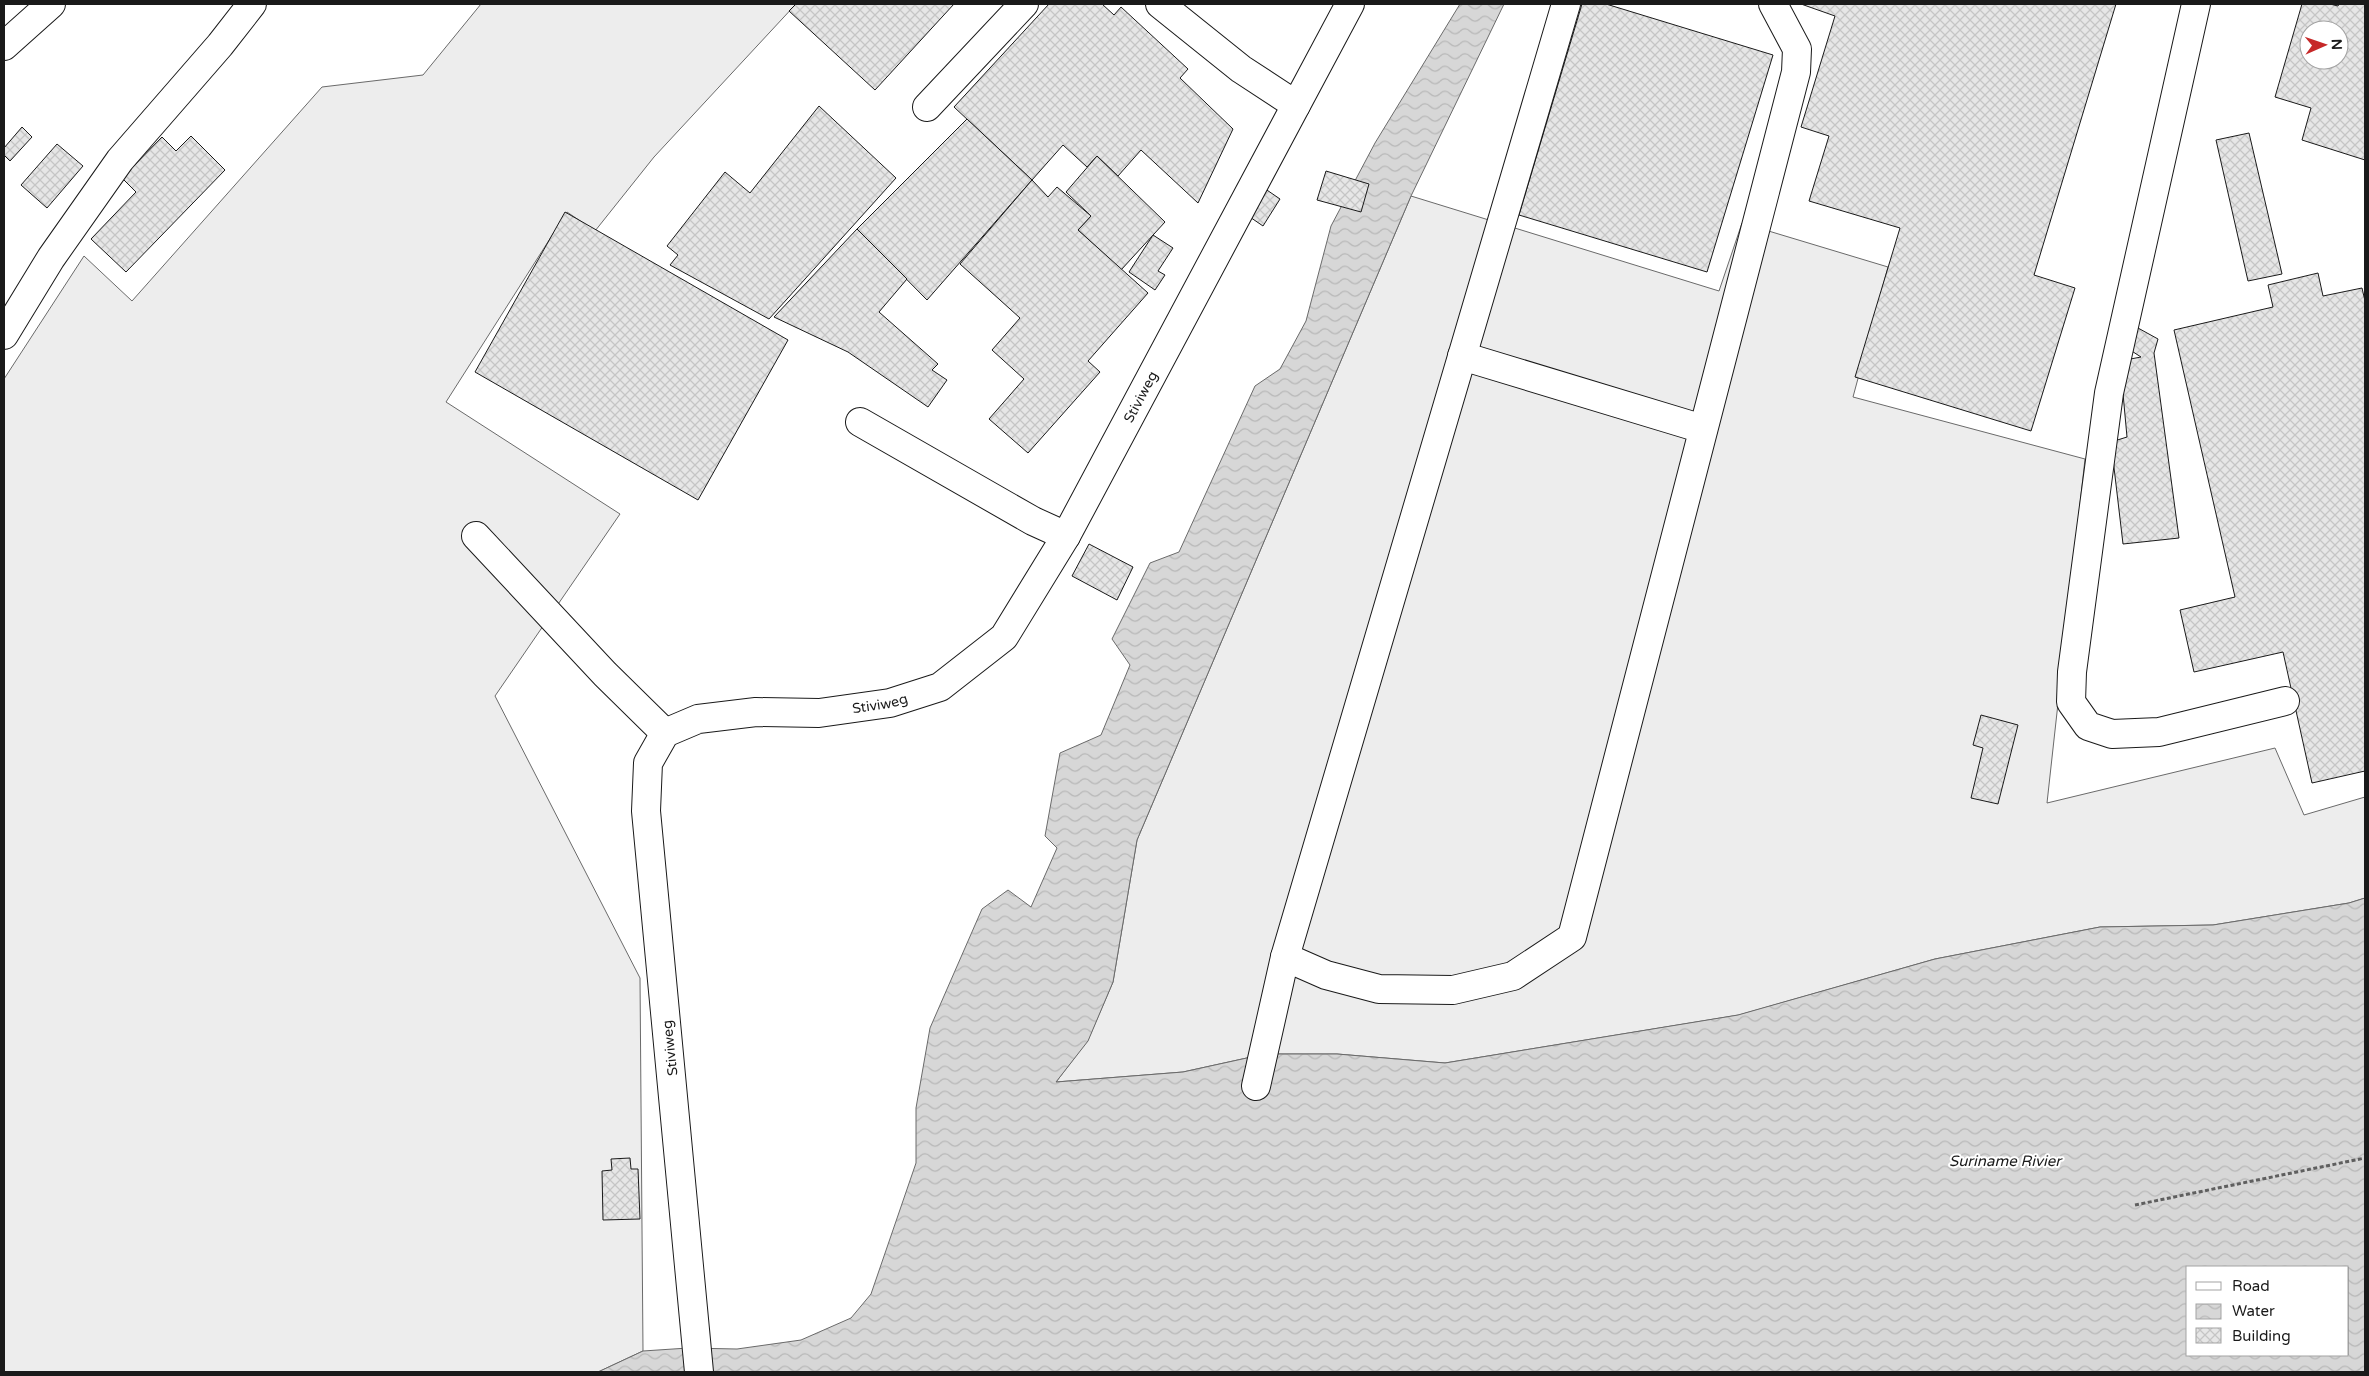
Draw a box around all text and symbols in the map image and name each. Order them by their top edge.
north arrow [2299,20,2349,70]
text: N [2328,39,2345,50]
street label: Stiviweg [1120,368,1161,425]
street label: Stiviweg [851,689,910,717]
street label: Stiviweg [659,1019,681,1077]
water label: Suriname Rivier [1949,1152,2063,1170]
legend [2186,1266,2349,1356]
text: Road [2232,1277,2270,1295]
text: Water [2232,1302,2275,1320]
text: Building [2232,1327,2291,1345]

